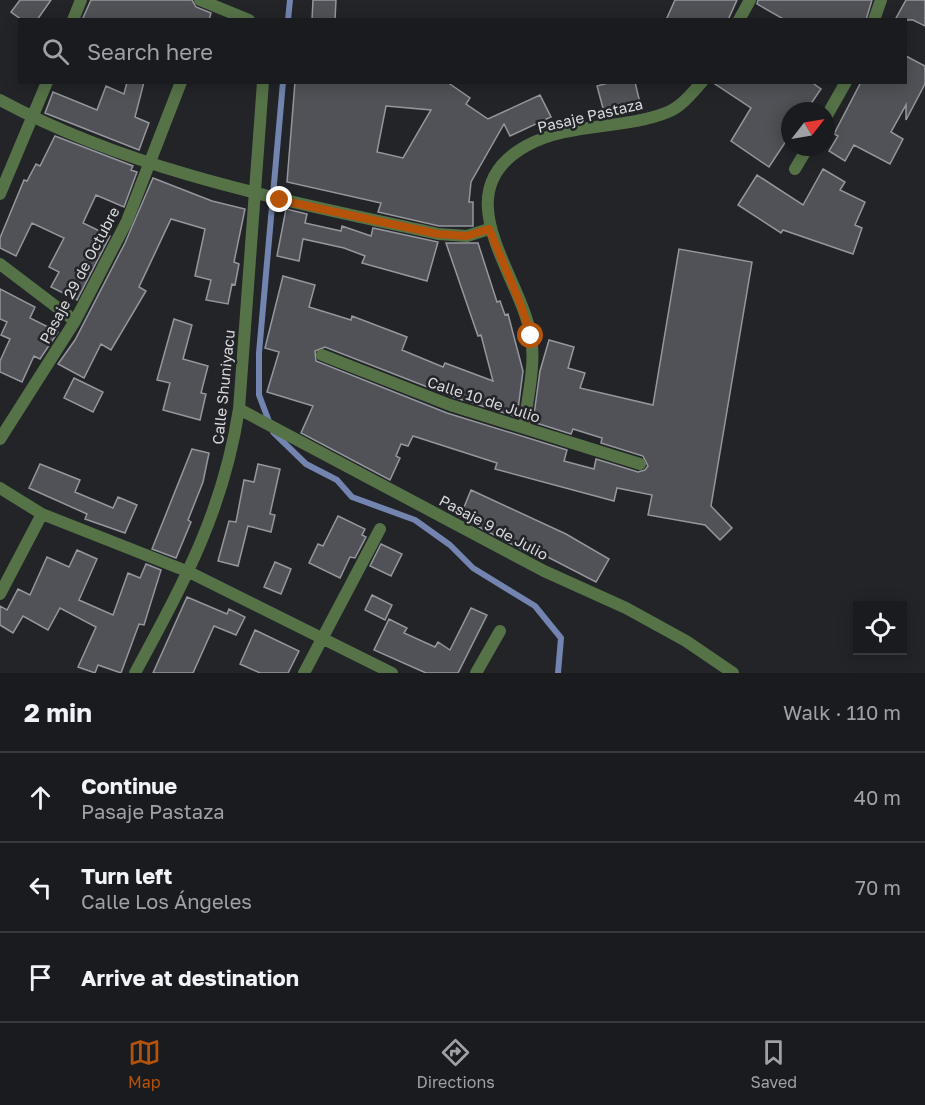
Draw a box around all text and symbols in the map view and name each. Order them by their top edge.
search box [18,18,907,84]
icon: search [39,35,72,68]
text: Search here [87,38,213,65]
street label: Pasaje Pastaza [535,94,645,136]
north arrow [781,102,835,156]
route end [266,186,292,212]
street label: Pasaje 29 de Octubre [35,203,123,346]
route start [517,322,543,348]
street label: Calle Shuniyacu [208,329,238,445]
street label: Calle 10 de Julio [425,372,543,426]
street label: Pasaje 9 de Julio [436,491,552,563]
map controls [853,601,907,655]
button: locate [853,601,907,655]
text: 2 min [24,697,92,728]
text: Walk · 110 m [783,700,901,724]
text: Continue [81,772,177,799]
icon: ahead [24,781,57,814]
text: 40 m [854,785,901,809]
text: Pasaje Pastaza [81,799,225,823]
text: Turn left [81,862,172,889]
icon: left [24,871,57,904]
text: 70 m [855,875,901,899]
text: Calle Los Ángeles [81,889,252,913]
icon: arrive [24,961,57,994]
text: Arrive at destination [81,964,299,991]
tab: Map [128,1036,161,1092]
tab: Directions [417,1036,495,1092]
tab: Saved [750,1036,797,1092]

